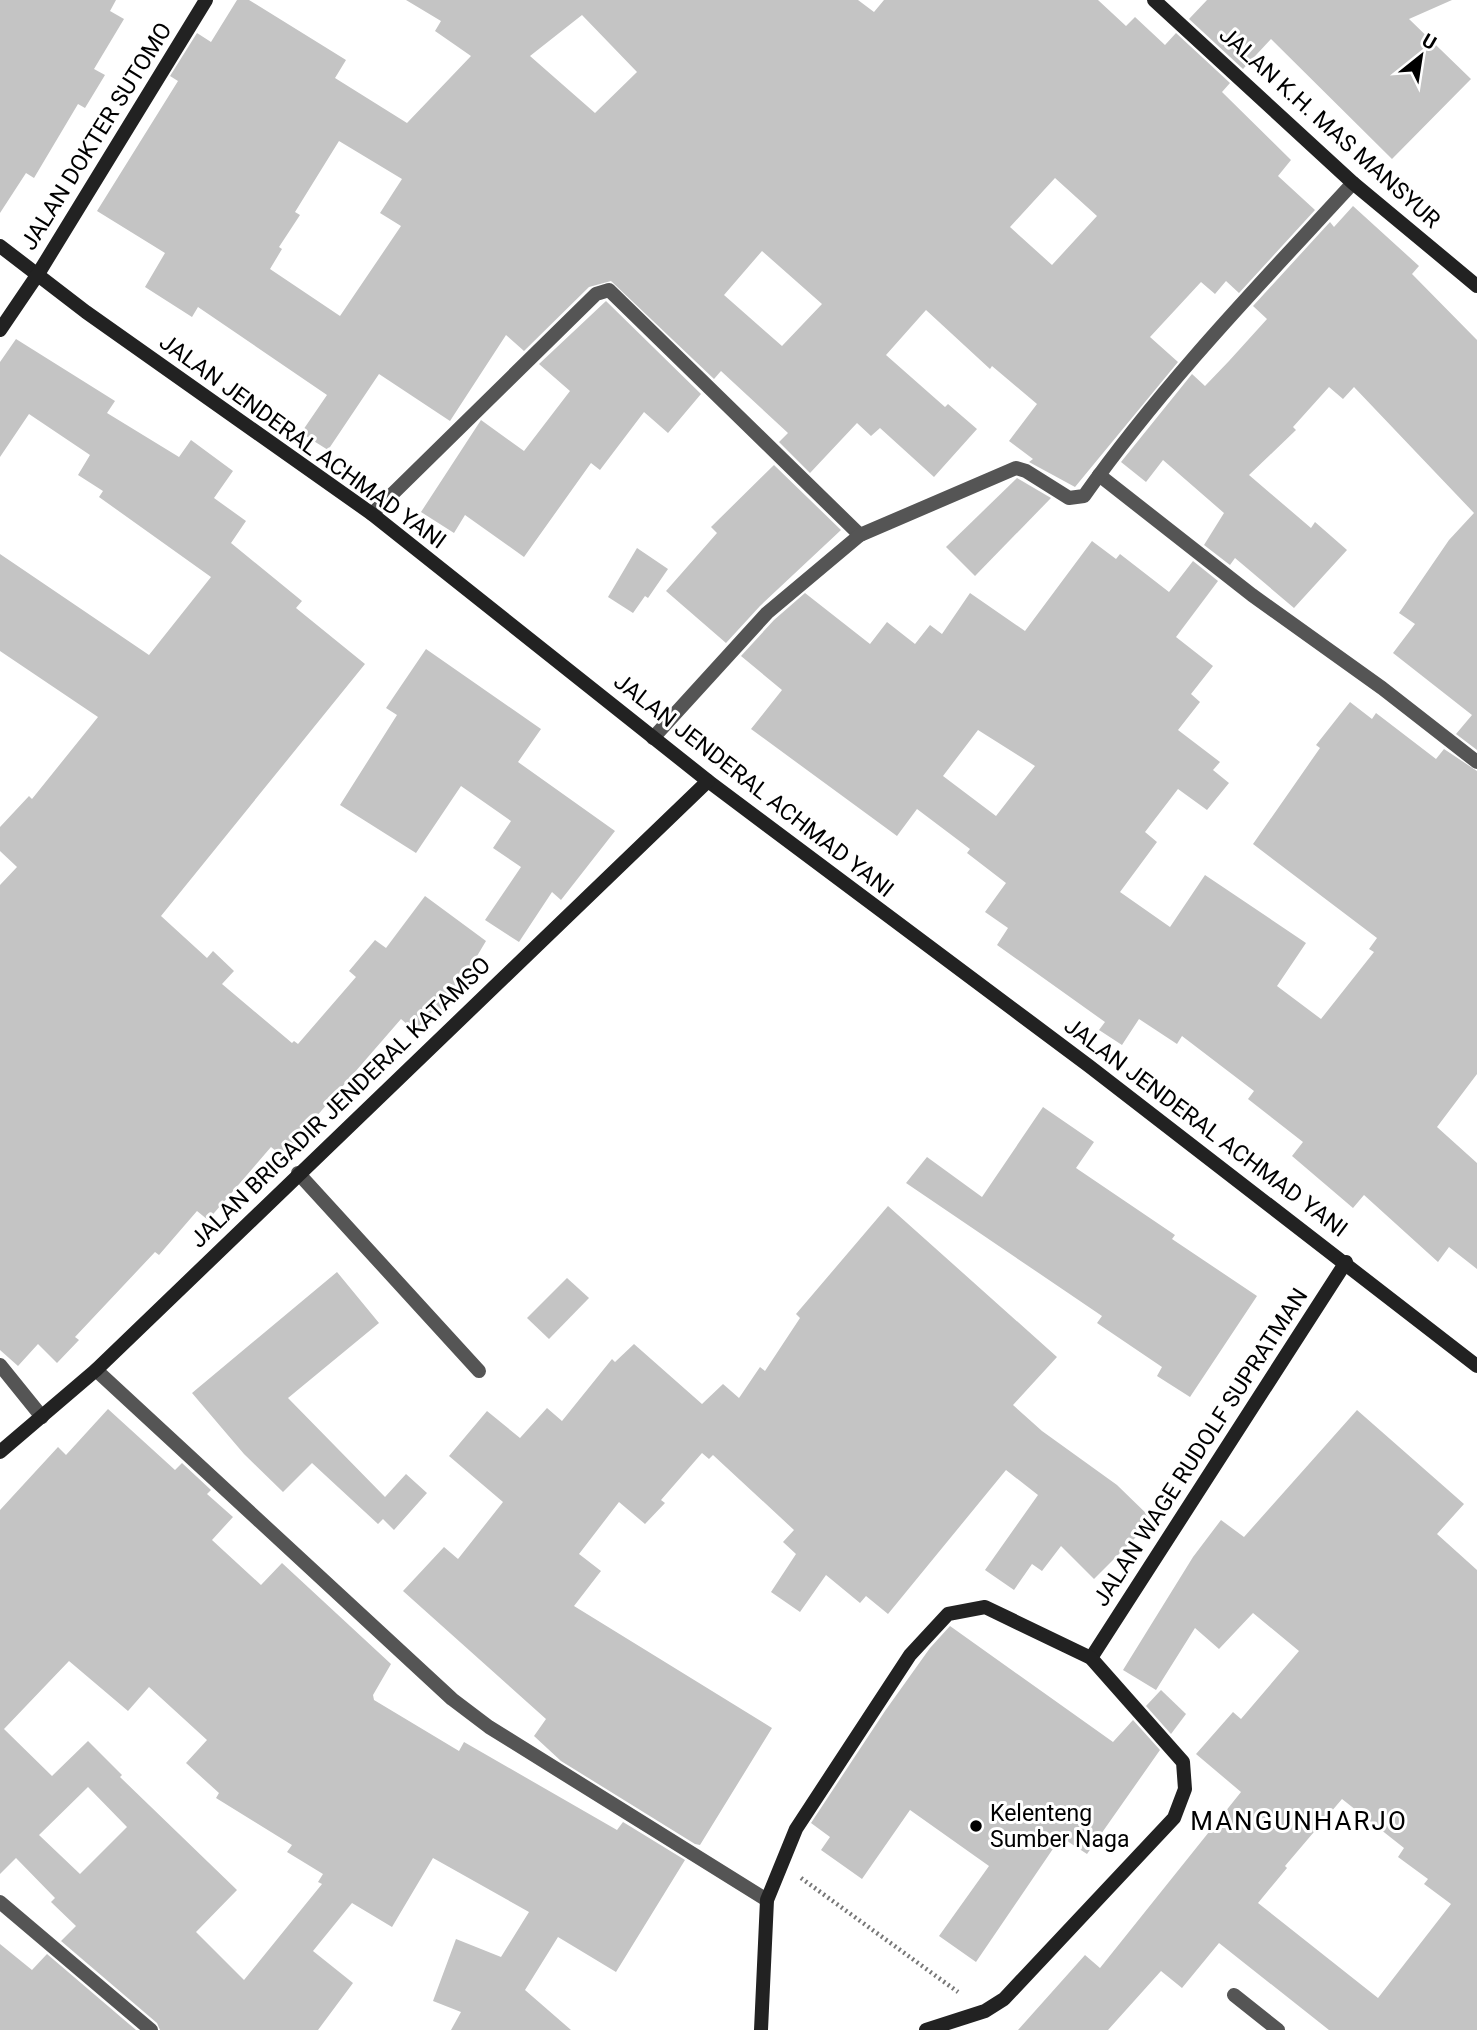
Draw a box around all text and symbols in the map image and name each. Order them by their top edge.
street label: JALAN DOKTER SUTOMO [15,18,178,255]
street label: JALAN K.H. MAS MANSYUR [1214,21,1446,233]
north arrow [1386,21,1456,91]
street label: JALAN JENDERAL ACHMAD YANI [154,328,451,554]
street label: JALAN JENDERAL ACHMAD YANI [608,668,899,903]
street label: JALAN BRIGADIR JENDERAL KATAMSO [185,951,496,1253]
street label: JALAN JENDERAL ACHMAD YANI [1059,1012,1353,1243]
street label: JALAN WAGE RUDOLF SUPRATMAN [1087,1283,1313,1611]
place label: Kelenteng Sumber Naga [990,1800,1129,1853]
district label: MANGUNHARJO [1190,1806,1408,1836]
marker: Kelenteng Sumber Naga [968,1818,984,1834]

